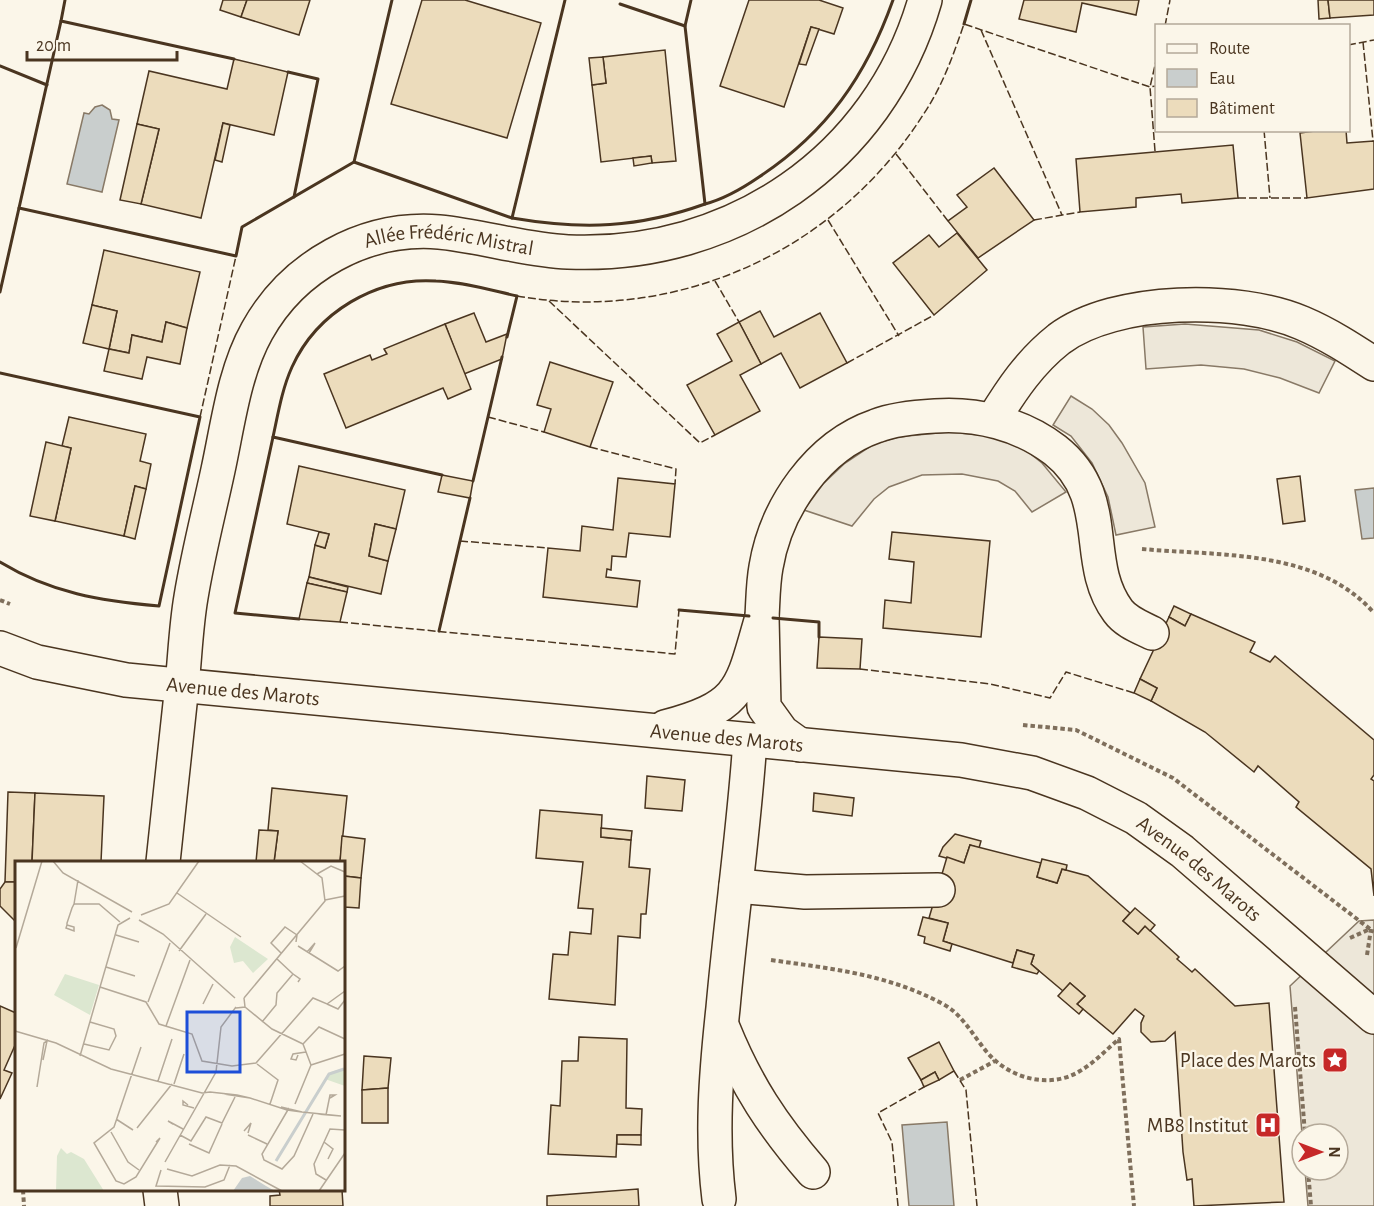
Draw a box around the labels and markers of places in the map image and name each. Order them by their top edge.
place icon: Place des Marots [1320,1045,1350,1075]
place label: Place des Marots [1180,1050,1316,1071]
hospital icon: MB8 Institut [1253,1110,1283,1140]
place label: MB8 Institut [1147,1115,1248,1136]

